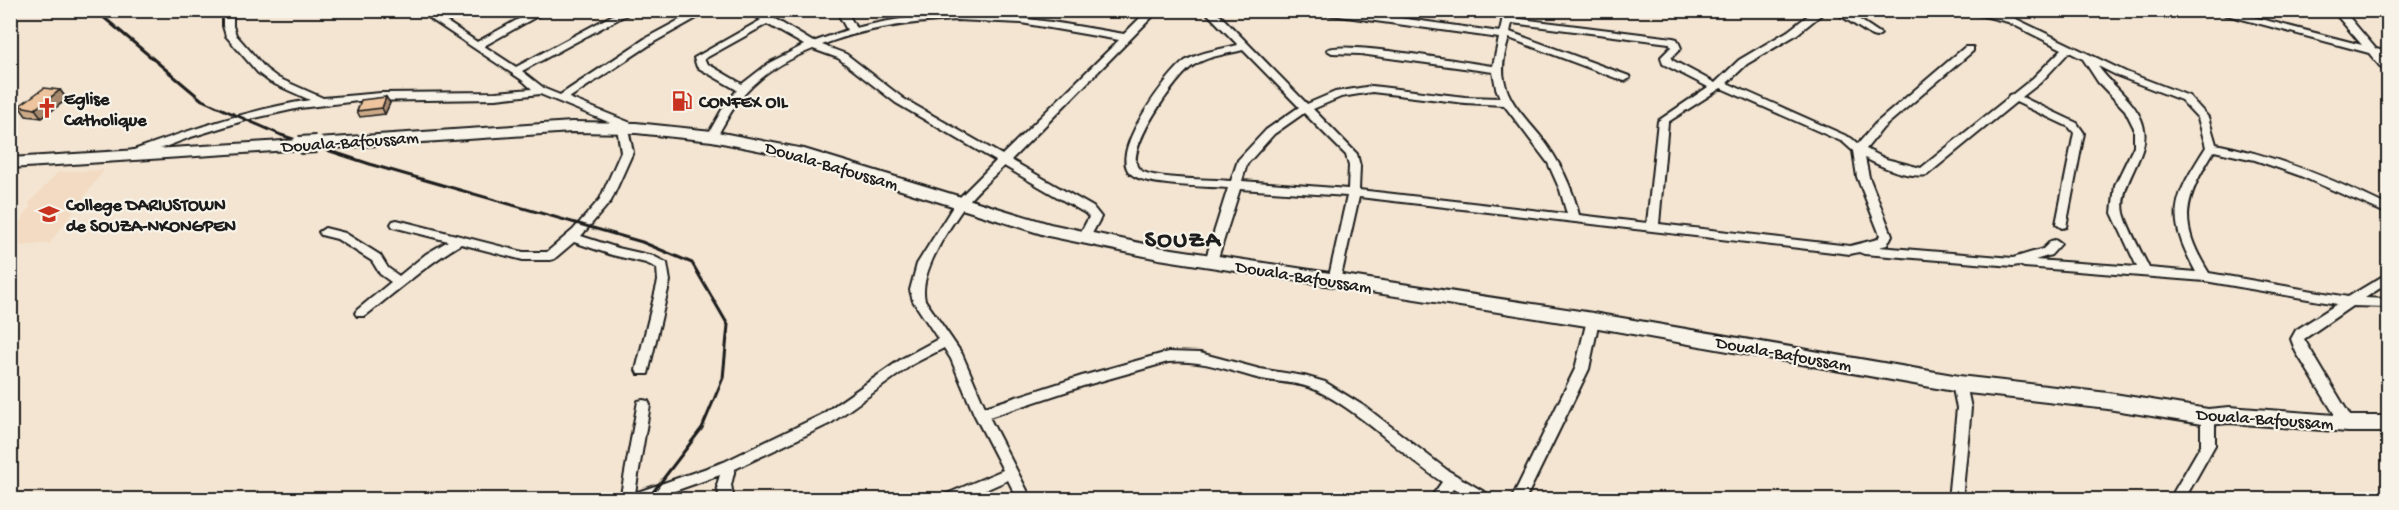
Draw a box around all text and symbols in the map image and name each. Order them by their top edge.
fuel station icon: CONFEX OIL [670,89,694,113]
place label: Eglise Catholique [63,90,147,132]
place label: CONFEX OIL [698,93,789,114]
church icon: Eglise Catholique [35,96,59,120]
street label: Douala-Bafoussam [280,128,420,159]
street label: Douala-Bafoussam [761,138,901,197]
place label: College DARIUSTOWN de SOUZA-NKONGPEN [65,196,236,238]
school or university icon: College DARIUSTOWN de SOUZA-NKONGPEN [37,202,61,226]
district label: SOUZA [1145,227,1222,256]
street label: Douala-Bafoussam [1233,257,1373,300]
street label: Douala-Bafoussam [1713,333,1853,378]
street label: Douala-Bafoussam [2194,405,2334,436]

